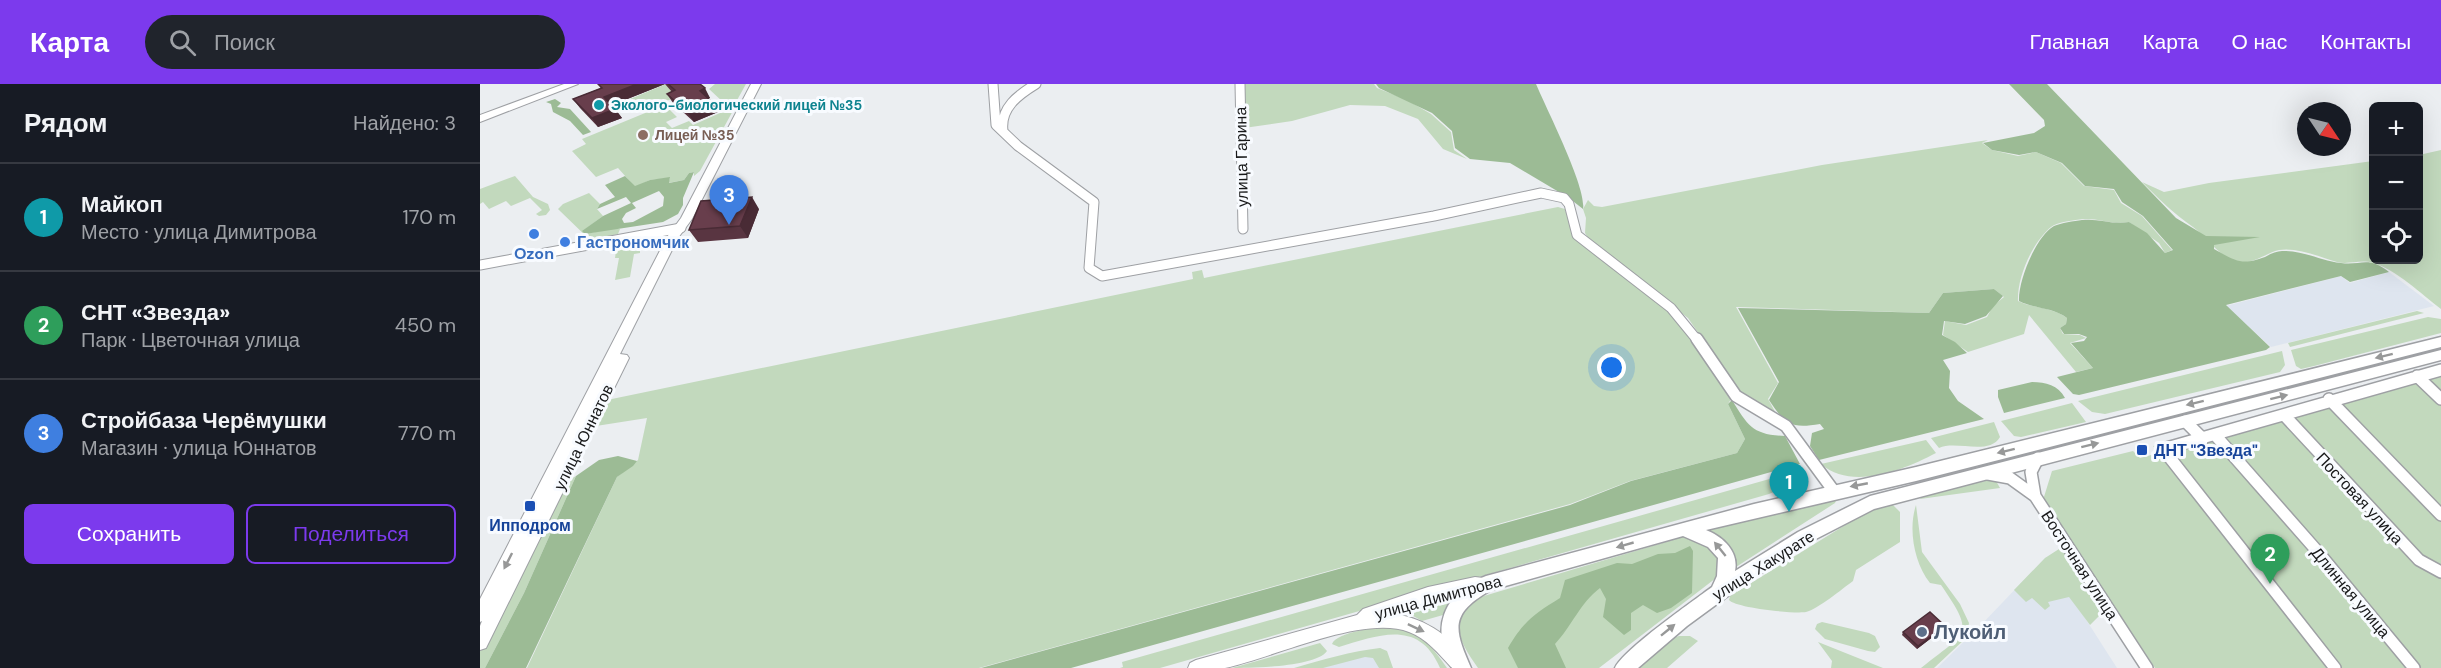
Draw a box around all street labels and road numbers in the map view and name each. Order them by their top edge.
street label: улица Гарина [1230,106,1253,207]
street label: улица Юннатов [549,381,618,494]
street label: Постовая улица [2312,448,2408,549]
street label: Восточная улица [2036,507,2123,624]
street label: улица Хакурате [1708,526,1818,605]
street label: Длинная улица [2306,542,2395,642]
street label: улица Димитрова [1372,570,1504,624]

